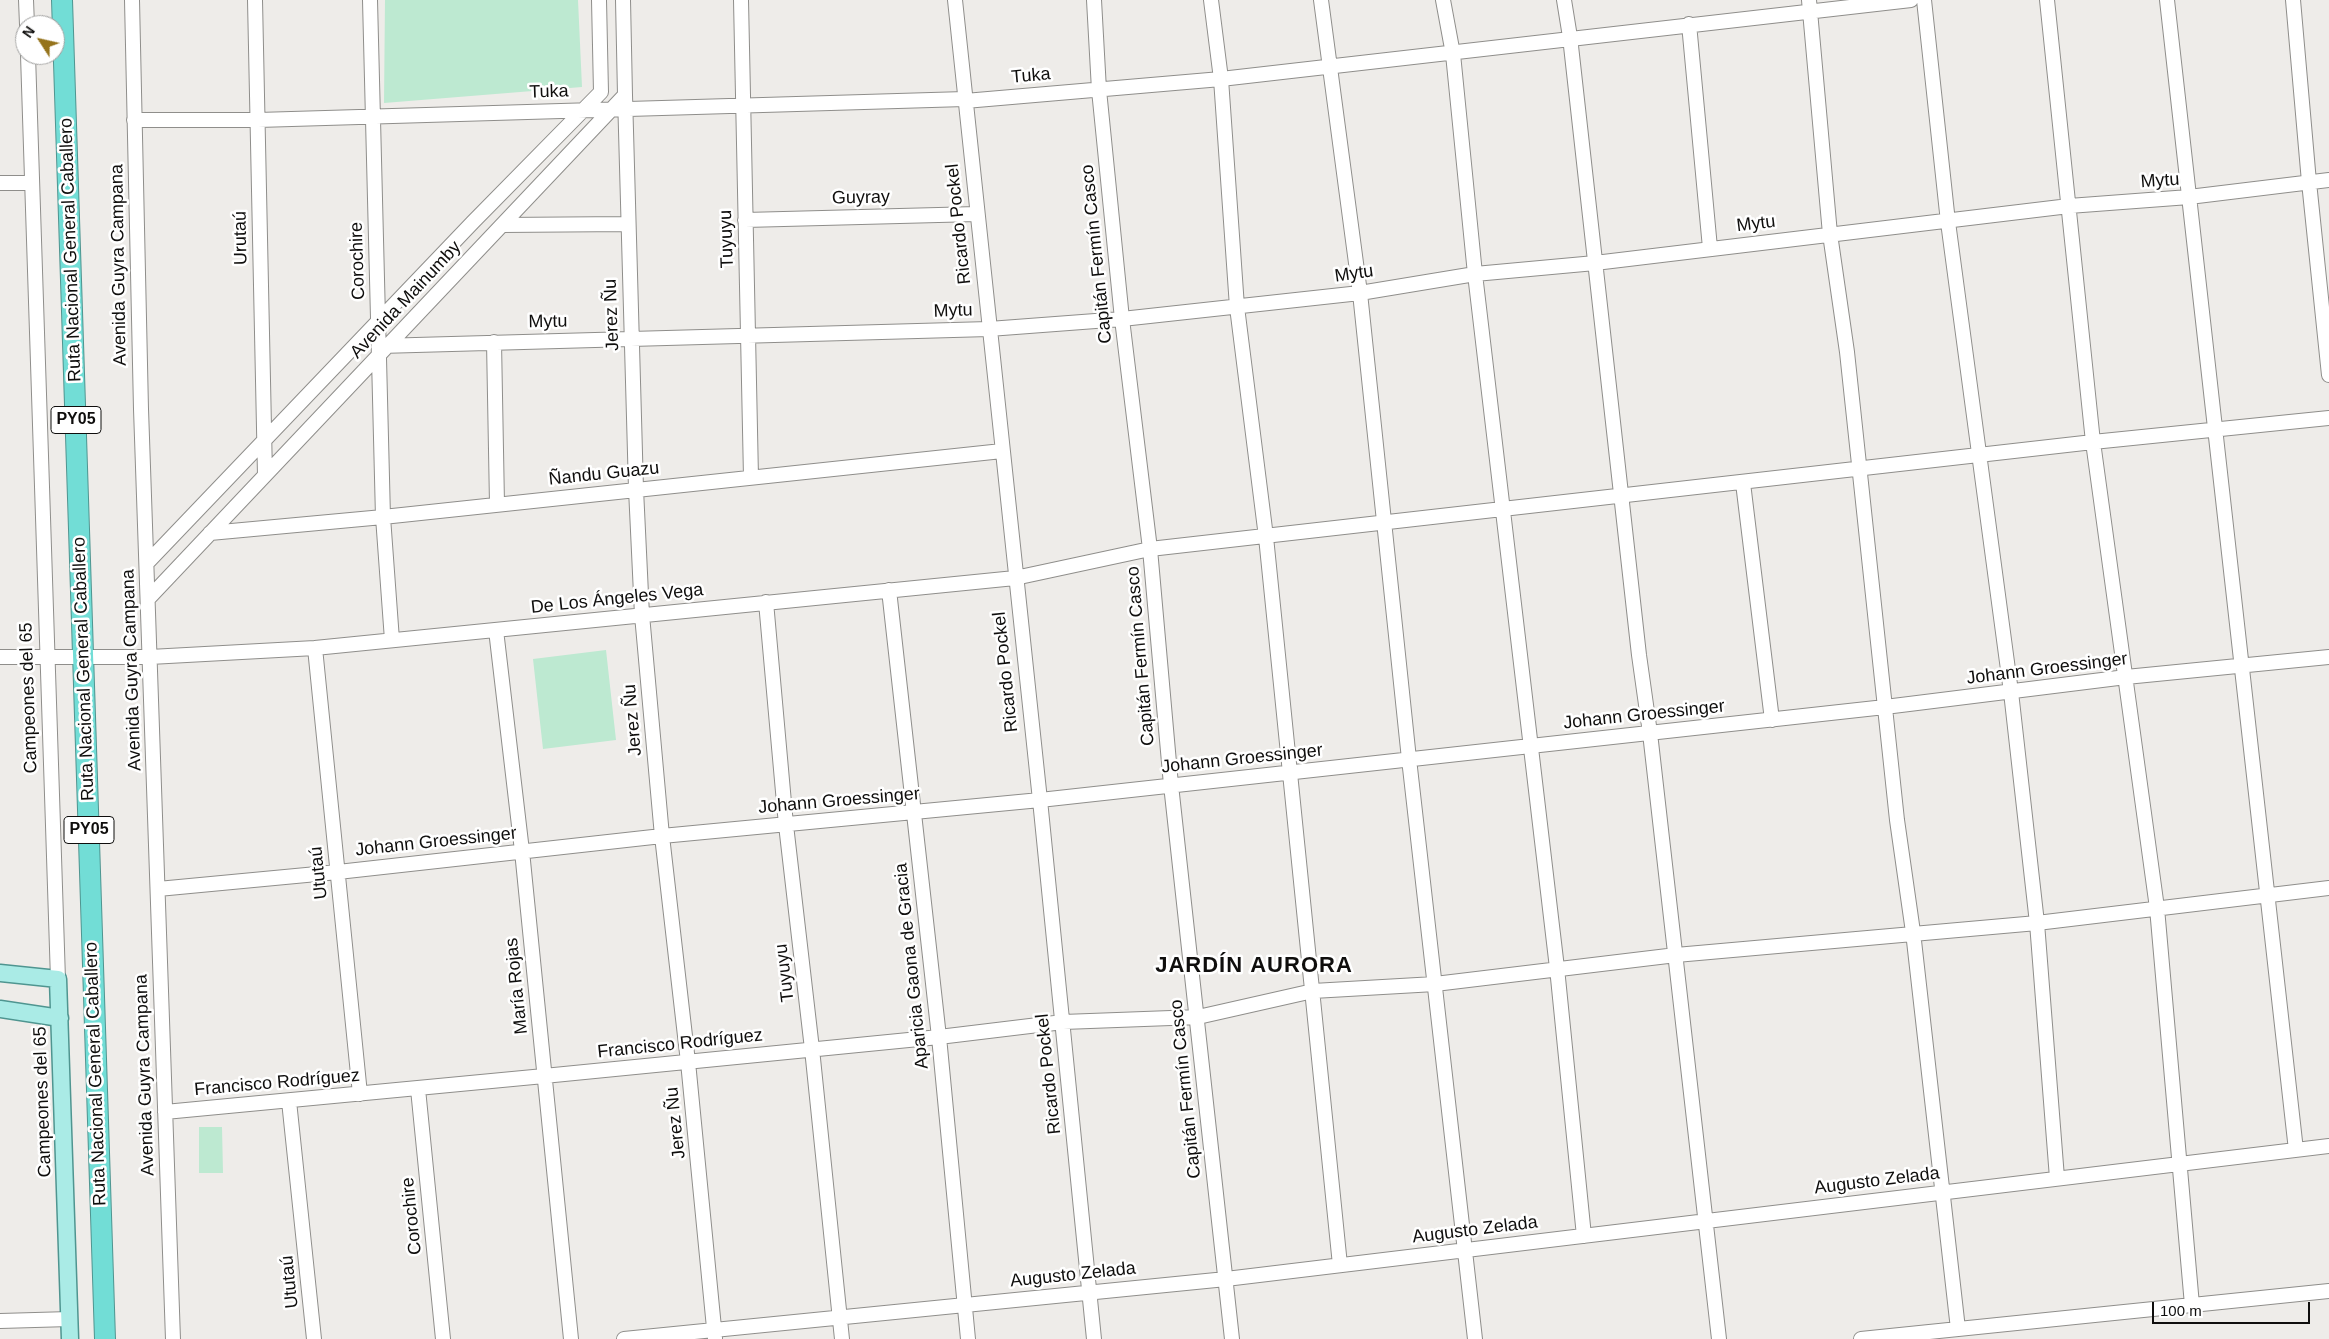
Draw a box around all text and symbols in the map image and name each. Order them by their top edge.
north arrow [15,15,65,65]
text: N [19,23,38,41]
street label: Tuka [1010,64,1052,88]
street label: Tuka [529,81,569,103]
street label: Ruta Nacional General Caballero [56,118,86,382]
street label: Ricardo Pockel [942,163,976,285]
street label: Capitán Fermín Casco [1077,163,1117,345]
street label: Avenida Guyra Campana [106,164,132,366]
street label: Mytu [2140,169,2180,193]
street label: Guyray [832,187,890,209]
street label: Tuyuyu [715,209,739,269]
street label: Urutaú [230,211,252,265]
street label: Mytu [1735,211,1777,237]
street label: Corochire [346,222,370,300]
street label: Avenida Mainumby [346,237,466,363]
street label: Mytu [1333,261,1375,287]
street label: Jerez Ñu [600,279,624,351]
street label: Mytu [933,300,973,322]
street label: Mytu [528,311,568,333]
road number: PY05 [51,406,101,434]
street label: Ñandu Guazu [548,457,660,491]
street label: Ruta Nacional General Caballero [69,537,99,801]
street label: Capitán Fermín Casco [1122,565,1160,747]
street label: Avenida Guyra Campana [118,569,146,771]
street label: De Los Ángeles Vega [530,579,704,619]
street label: Ricardo Pockel [989,611,1023,733]
street label: Campeones del 65 [16,622,42,774]
street label: Johann Groessinger [1965,648,2129,690]
street label: Jerez Ñu [619,683,647,757]
street label: Johann Groessinger [1562,696,1726,734]
street label: Johann Groessinger [1160,740,1324,778]
street label: Johann Groessinger [757,783,921,819]
road number: PY05 [64,816,114,844]
street label: Johann Groessinger [354,823,518,861]
street label: Ututaú [305,845,333,901]
street label: Aparicia Gaona de Gracia [890,862,934,1070]
street label: María Rojas [501,937,533,1035]
street label: Ruta Nacional General Caballero [81,942,111,1206]
street label: Tuyuyu [771,943,799,1003]
district label: JARDÍN AURORA [1154,953,1354,979]
street label: Avenida Guyra Campana [131,974,159,1176]
street label: Capitán Fermín Casco [1166,998,1206,1180]
street label: Ricardo Pockel [1032,1013,1066,1135]
street label: Francisco Rodríguez [596,1025,764,1063]
street label: Campeones del 65 [30,1026,56,1178]
street label: Francisco Rodríguez [193,1065,361,1101]
street label: Jerez Ñu [661,1086,691,1160]
street label: Augusto Zelada [1813,1163,1941,1199]
street label: Corochire [397,1176,427,1256]
street label: Augusto Zelada [1411,1212,1539,1248]
street label: Ututaú [276,1254,304,1310]
street label: Augusto Zelada [1009,1258,1137,1292]
scale bar [2154,1292,2312,1324]
text: 100 m [2160,1302,2202,1319]

